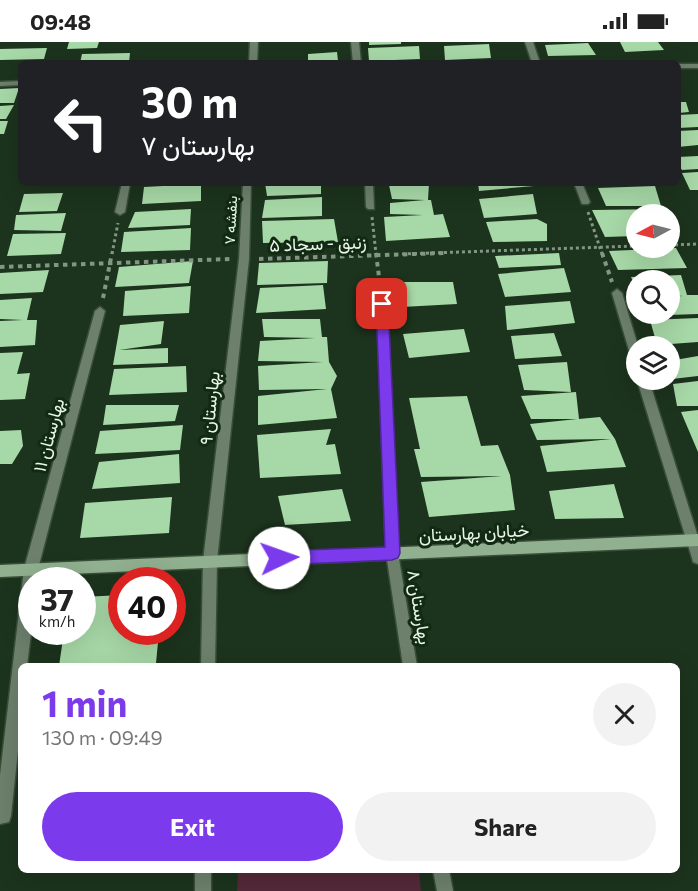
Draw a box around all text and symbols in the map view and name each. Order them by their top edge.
text: 09:48 [30,8,91,35]
text: 30 m [141,75,238,127]
icon: left [42,84,120,162]
text: بهارستان ۷ [141,128,255,161]
street label: بنفشه ۷ [220,195,241,245]
north arrow [626,204,680,258]
map controls [626,204,680,390]
street label: زنبق - سجاد ۵ [269,230,367,257]
button: search [626,270,680,324]
pin [356,278,407,329]
icon: arrive [365,287,398,320]
button: layers [626,336,680,390]
street label: بهارستان ۹ [194,370,225,446]
street label: بهارستان ۱۱ [28,396,69,475]
street label: خیابان بهارستان [418,518,530,547]
position arrow [247,526,311,590]
speed limit sign: 40 [108,567,186,645]
street label: بهارستان ۸ [402,568,437,646]
text: 37 [40,580,74,617]
text: km/h [39,612,75,630]
text: 1 min [42,680,127,724]
button: close [593,683,656,746]
text: 130 m · 09:49 [42,725,163,749]
button: Exit [42,792,343,861]
button: Share [355,792,656,861]

